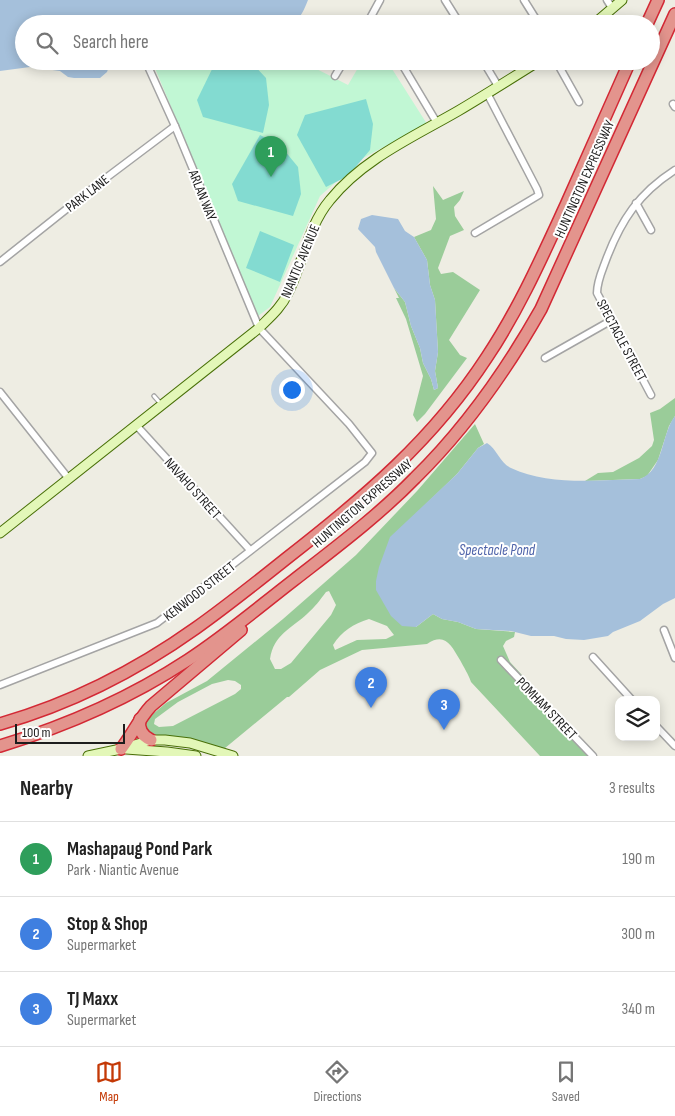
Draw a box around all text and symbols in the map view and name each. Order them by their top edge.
search box [15,15,660,70]
icon: search [33,29,61,57]
text: Search here [73,31,149,54]
street label: HUNTINGTON EXPRESSWAY [551,118,618,241]
pin: 1 [255,136,287,177]
street label: ARLAN WAY [184,166,220,223]
street label: PARK LANE [62,171,113,216]
street label: NIANTIC AVENUE [277,222,324,300]
street label: SPECTACLE STREET [593,296,650,384]
your location [279,377,305,403]
street label: NAVAHO STREET [161,454,225,523]
street label: HUNTINGTON EXPRESSWAY [309,455,416,551]
water label: Spectacle Pond [459,541,536,560]
street label: KENWOOD STREET [160,558,239,625]
pin: 2 [355,667,387,708]
street label: POMHAM STREET [513,674,581,743]
pin: 3 [428,689,460,730]
map controls [615,696,660,741]
button: layers [615,696,660,741]
scale bar [15,721,125,744]
text: 100 m [22,724,51,741]
text: Nearby [20,776,73,801]
text: 3 results [609,779,655,798]
text: Mashapaug Pond Park [67,838,212,861]
text: 1 [33,850,39,869]
text: 190 m [622,850,655,869]
text: Park · Niantic Avenue [67,861,179,880]
text: Stop & Shop [67,913,148,936]
text: 2 [32,925,40,944]
text: 300 m [621,925,655,944]
text: Supermarket [67,936,136,955]
text: TJ Maxx [67,988,118,1011]
text: 3 [32,1000,40,1019]
text: 340 m [622,1000,655,1019]
text: Supermarket [67,1011,136,1030]
tab: Map [95,1058,123,1105]
tab: Directions [313,1058,362,1105]
tab: Saved [552,1058,580,1105]

